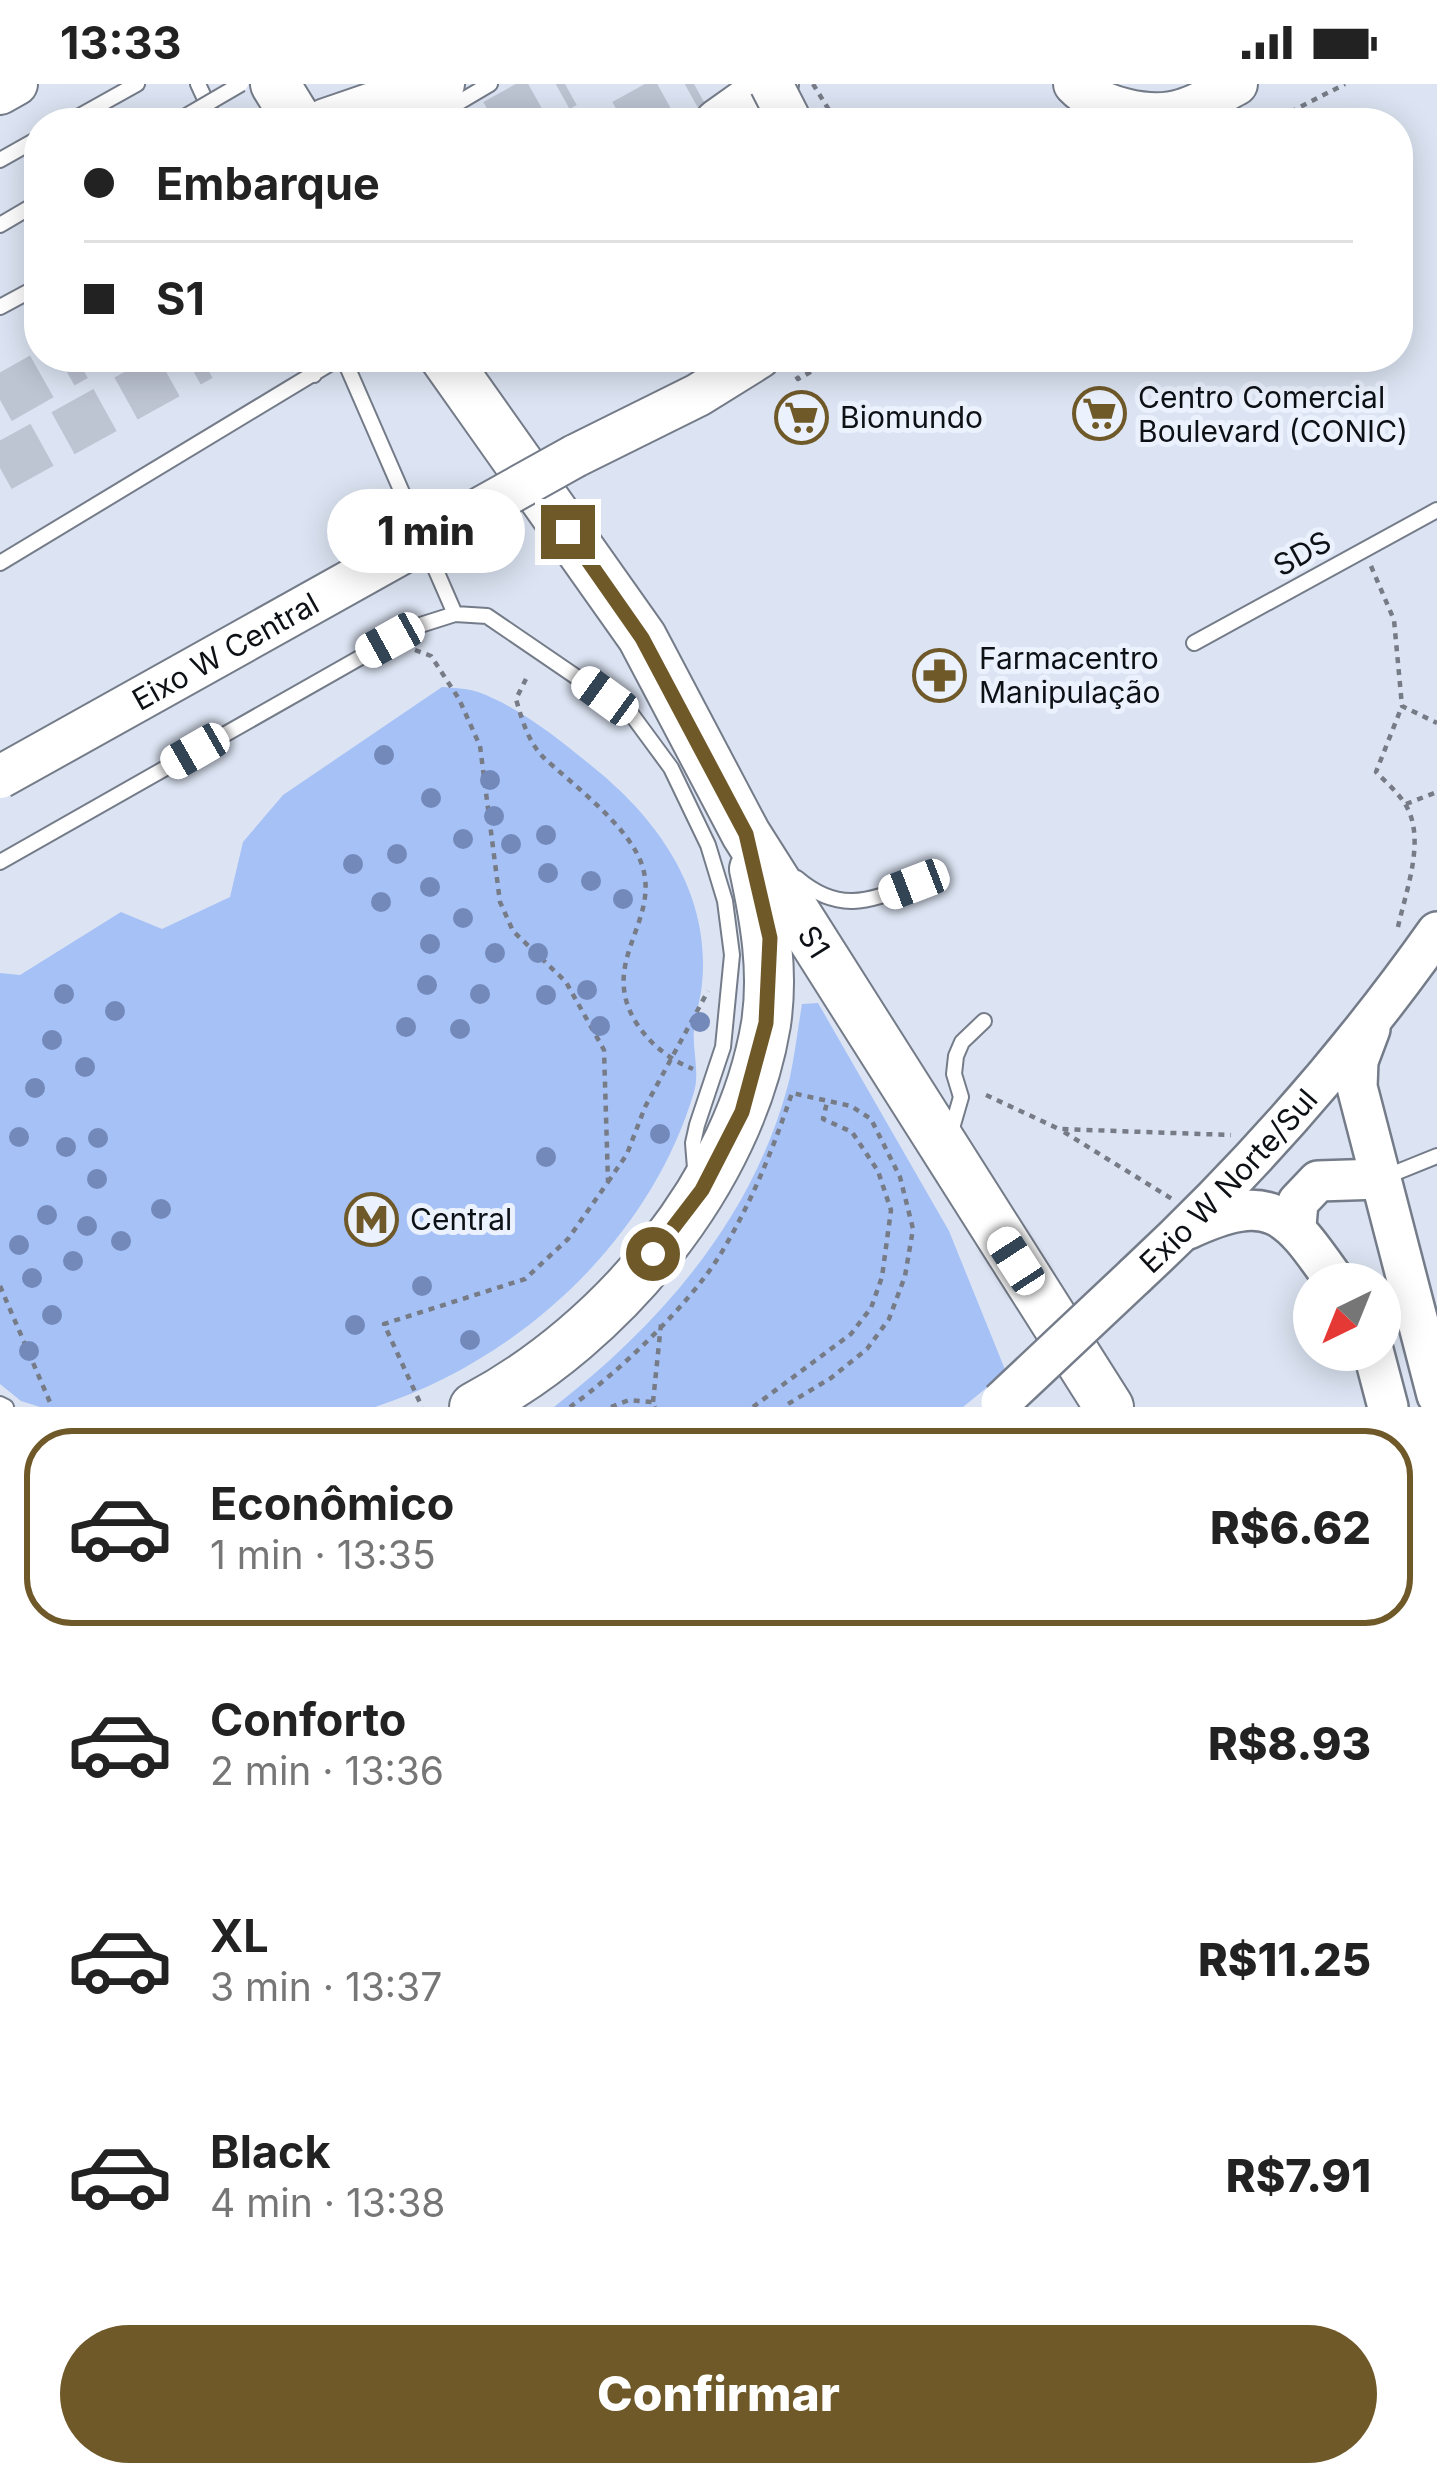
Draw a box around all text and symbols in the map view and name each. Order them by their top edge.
text: 13:33 [60,15,182,70]
text: Embarque [156,156,380,211]
text: S1 [156,271,205,326]
place label: Centro Comercial Boulevard (CONIC) [1138,379,1408,449]
supermarket icon: Centro Comercial Boulevard (CONIC) [1071,386,1127,442]
supermarket icon: Biomundo [773,389,829,445]
place label: Biomundo [840,399,983,435]
callout: 1 min [328,490,526,574]
route end [541,505,595,559]
text: 1 min [377,507,475,554]
street label: SDS [1267,523,1337,583]
street label: Eixo W Central [126,585,325,718]
car [350,607,430,673]
place label: Farmacentro Manipulação [979,640,1160,710]
pharmacy icon: Farmacentro Manipulação [912,647,968,703]
car [565,660,645,732]
car [155,717,235,785]
car [874,854,954,914]
street label: S1 [791,919,838,964]
street label: Exio W Norte/Sul [1132,1082,1325,1280]
metro station icon: Central [343,1191,399,1247]
place label: Central [410,1201,512,1237]
car [981,1221,1051,1301]
route start [626,1227,680,1281]
north arrow [1293,1263,1401,1371]
map controls [1293,1263,1401,1371]
icon: car [66,1473,174,1581]
text: Econômico [210,1476,454,1531]
text: R$6.62 [1210,1500,1371,1555]
text: 1 min · 13:35 [210,1531,436,1578]
icon: car [66,1689,174,1797]
text: Conforto [210,1692,406,1747]
text: R$8.93 [1208,1716,1371,1771]
text: 2 min · 13:36 [210,1747,444,1794]
icon: car [66,1905,174,2013]
text: XL [210,1908,269,1963]
text: R$11.25 [1198,1932,1371,1987]
text: 3 min · 13:37 [210,1963,442,2010]
icon: car [66,2121,174,2229]
text: Black [210,2124,331,2179]
text: R$7.91 [1226,2148,1371,2203]
text: 4 min · 13:38 [210,2179,445,2226]
button: Confirmar [60,2325,1377,2463]

